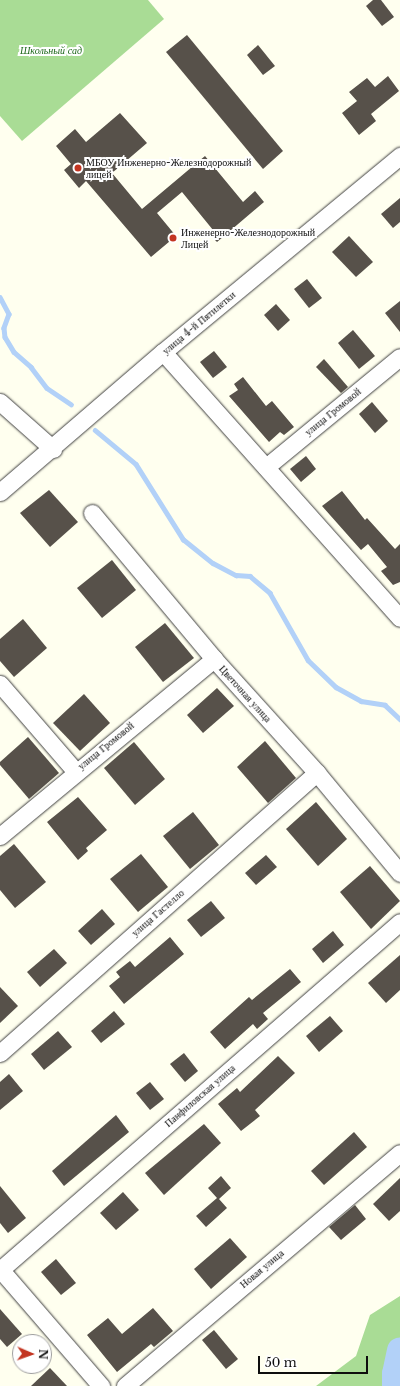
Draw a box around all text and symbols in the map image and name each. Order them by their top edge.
park label: Школьный сад [20,45,82,57]
place label: МБОУ Инженерно-Железнодорожный лицей [86,156,251,180]
marker: МБОУ Инженерно-Железнодорожный лицей [73,163,83,173]
place label: Инженерно-Железнодорожный Лицей [181,226,315,250]
marker: Инженерно-Железнодорожный Лицей [168,233,178,243]
street label: улица 4-й Пятилетки [160,289,238,357]
street label: улица Громовой [302,386,364,438]
street label: Цветочная улица [216,663,274,725]
street label: улица Громовой [75,720,137,772]
street label: улица Гастелло [129,887,187,939]
street label: Панфиловская улица [162,1062,238,1130]
street label: Новая улица [238,1247,286,1291]
north arrow [12,1334,52,1374]
scale bar [260,1348,370,1374]
text: N [36,1349,50,1360]
text: 50 m [265,1355,297,1370]

